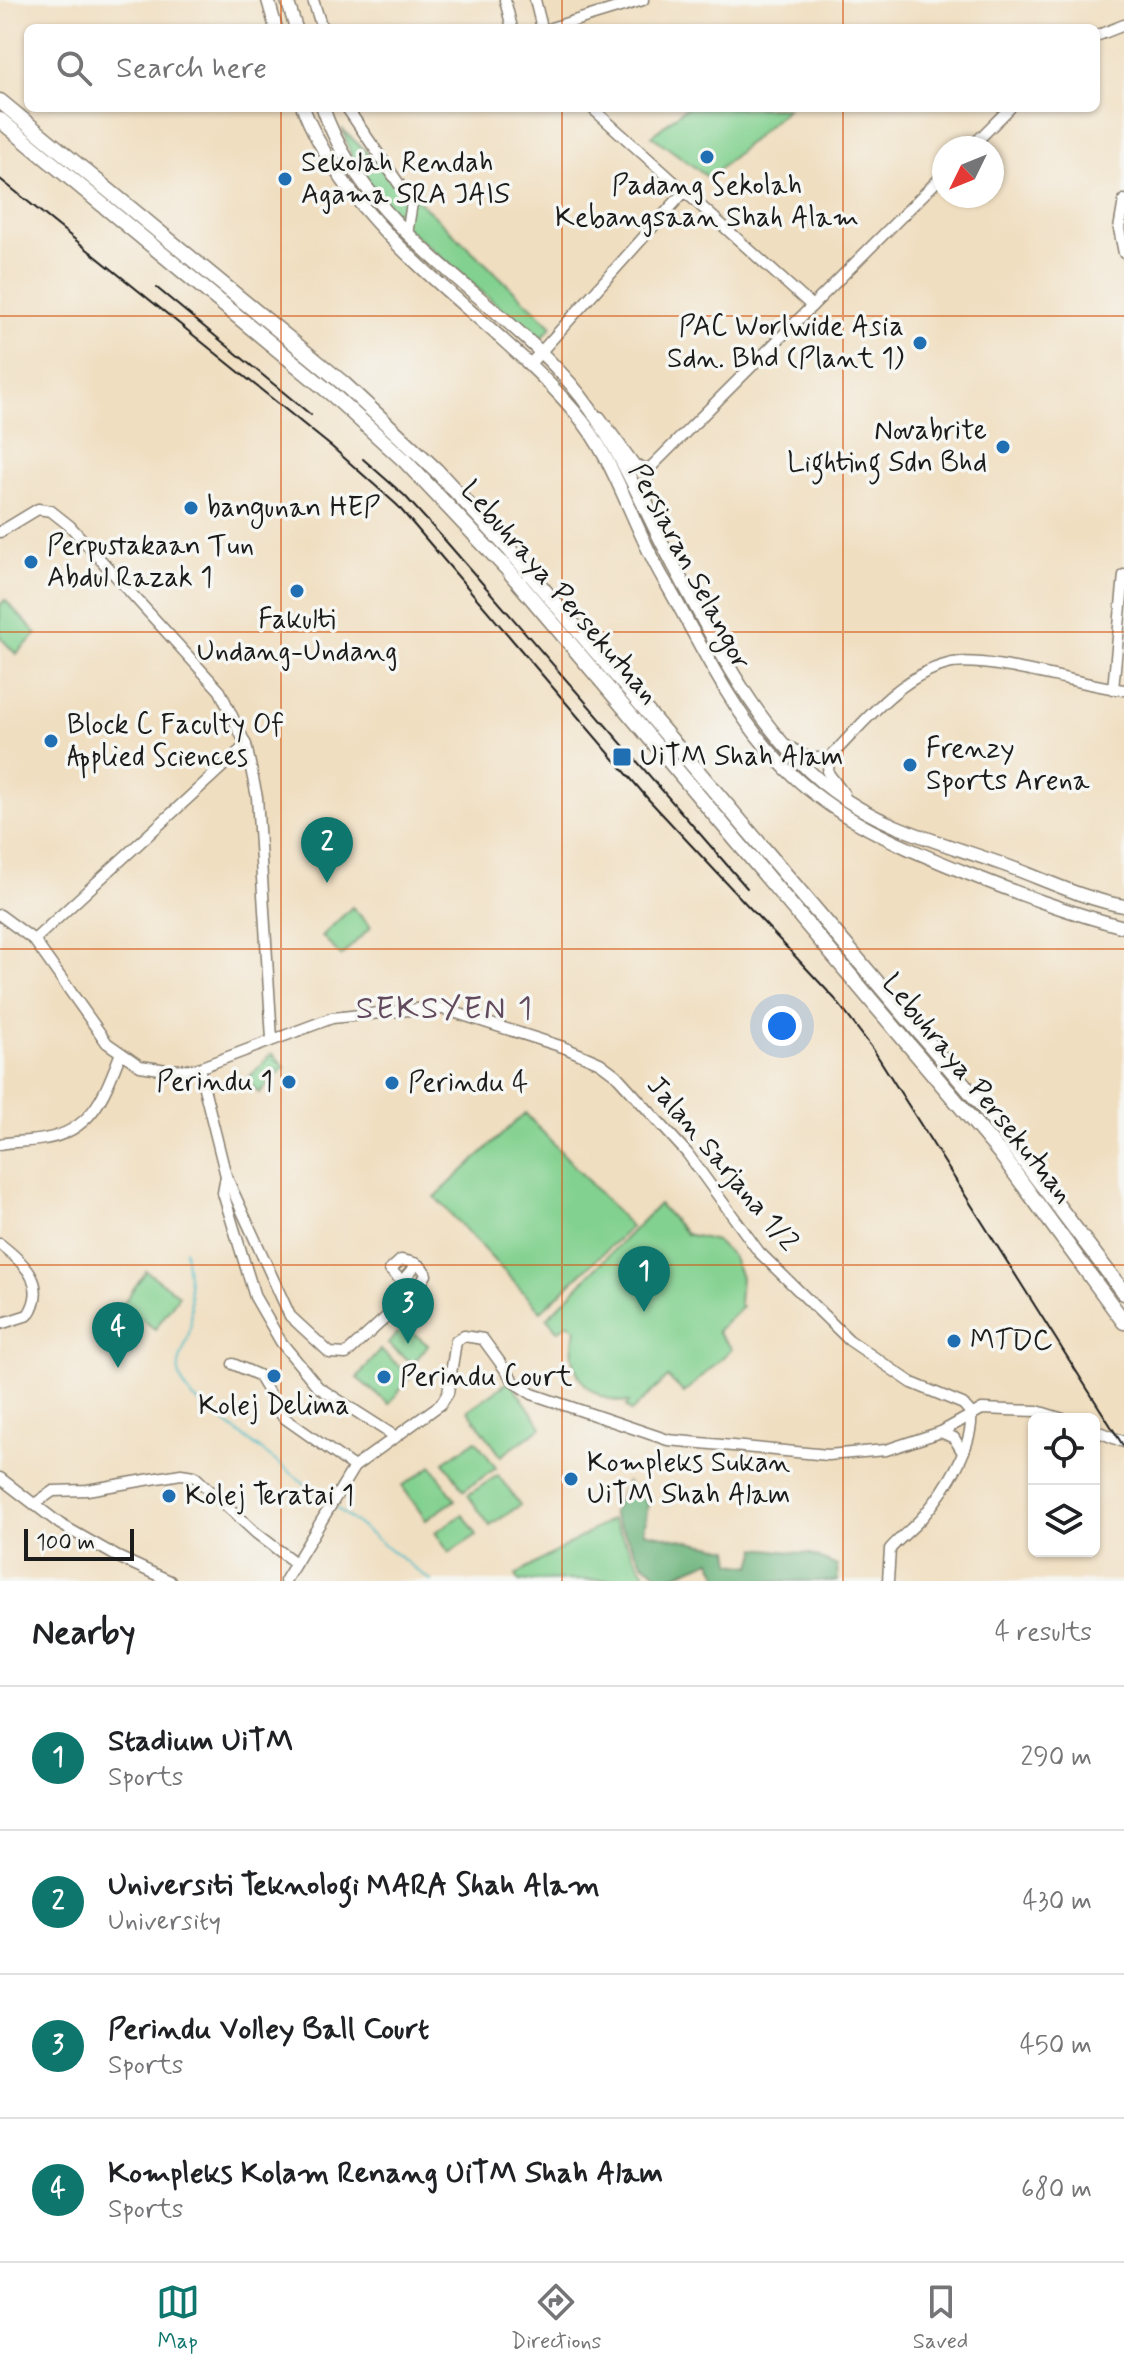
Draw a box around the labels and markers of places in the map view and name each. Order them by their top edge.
place label: Sekolah Rendah Agama SRA JAIS [301,145,510,214]
marker: Padang Sekolah Kebangsaan Shah Alam [698,148,716,166]
place label: Padang Sekolah Kebangsaan Shah Alam [555,168,859,237]
marker: Sekolah Rendah Agama SRA JAIS [276,170,294,188]
place label: PAC Worlwide Asia Sdn. Bhd (Plant 1) [667,309,904,378]
marker: PAC Worlwide Asia Sdn. Bhd (Plant 1) [911,334,929,352]
place label: Novabrite Lighting Sdn Bhd [787,413,987,485]
marker: Novabrite Lighting Sdn Bhd [994,438,1012,456]
place label: bangunan HEP [207,490,381,529]
marker: bangunan HEP [182,499,200,517]
place label: Perpustakaan Tun Abdul Razak 1 [47,528,254,597]
marker: Perpustakaan Tun Abdul Razak 1 [22,553,40,571]
marker: Fakulti Undang-Undang [288,582,306,600]
place label: Fakulti Undang-Undang [197,602,397,671]
place label: Block C Faculty Of Applied Sciences [67,707,284,779]
place label: Frenzy Sports Arena [926,731,1090,800]
marker: Block C Faculty Of Applied Sciences [42,732,60,750]
place label: UiTM Shah Alam [640,739,843,776]
marker: UiTM Shah Alam [611,746,633,768]
marker: Frenzy Sports Arena [901,756,919,774]
pin: 2 [301,817,353,883]
place label: Perindu 1 [157,1064,273,1101]
place label: Perindu 4 [408,1065,528,1102]
marker: Perindu 1 [280,1073,298,1091]
marker: Perindu 4 [383,1074,401,1092]
pin: 1 [618,1246,670,1312]
pin: 3 [382,1278,434,1344]
pin: 4 [92,1302,144,1368]
place label: MTDC [970,1323,1053,1360]
marker: MTDC [945,1332,963,1350]
place label: Perindu Court [400,1359,573,1396]
marker: Kolej Delima [265,1367,283,1385]
marker: Perindu Court [375,1368,393,1386]
place label: Kolej Delima [198,1388,350,1425]
place label: Kompleks Sukan UiTM Shah Alam [587,1445,790,1514]
marker: Kompleks Sukan UiTM Shah Alam [562,1470,580,1488]
place label: Kolej Teratai 1 [185,1478,354,1515]
marker: Kolej Teratai 1 [160,1487,178,1505]

